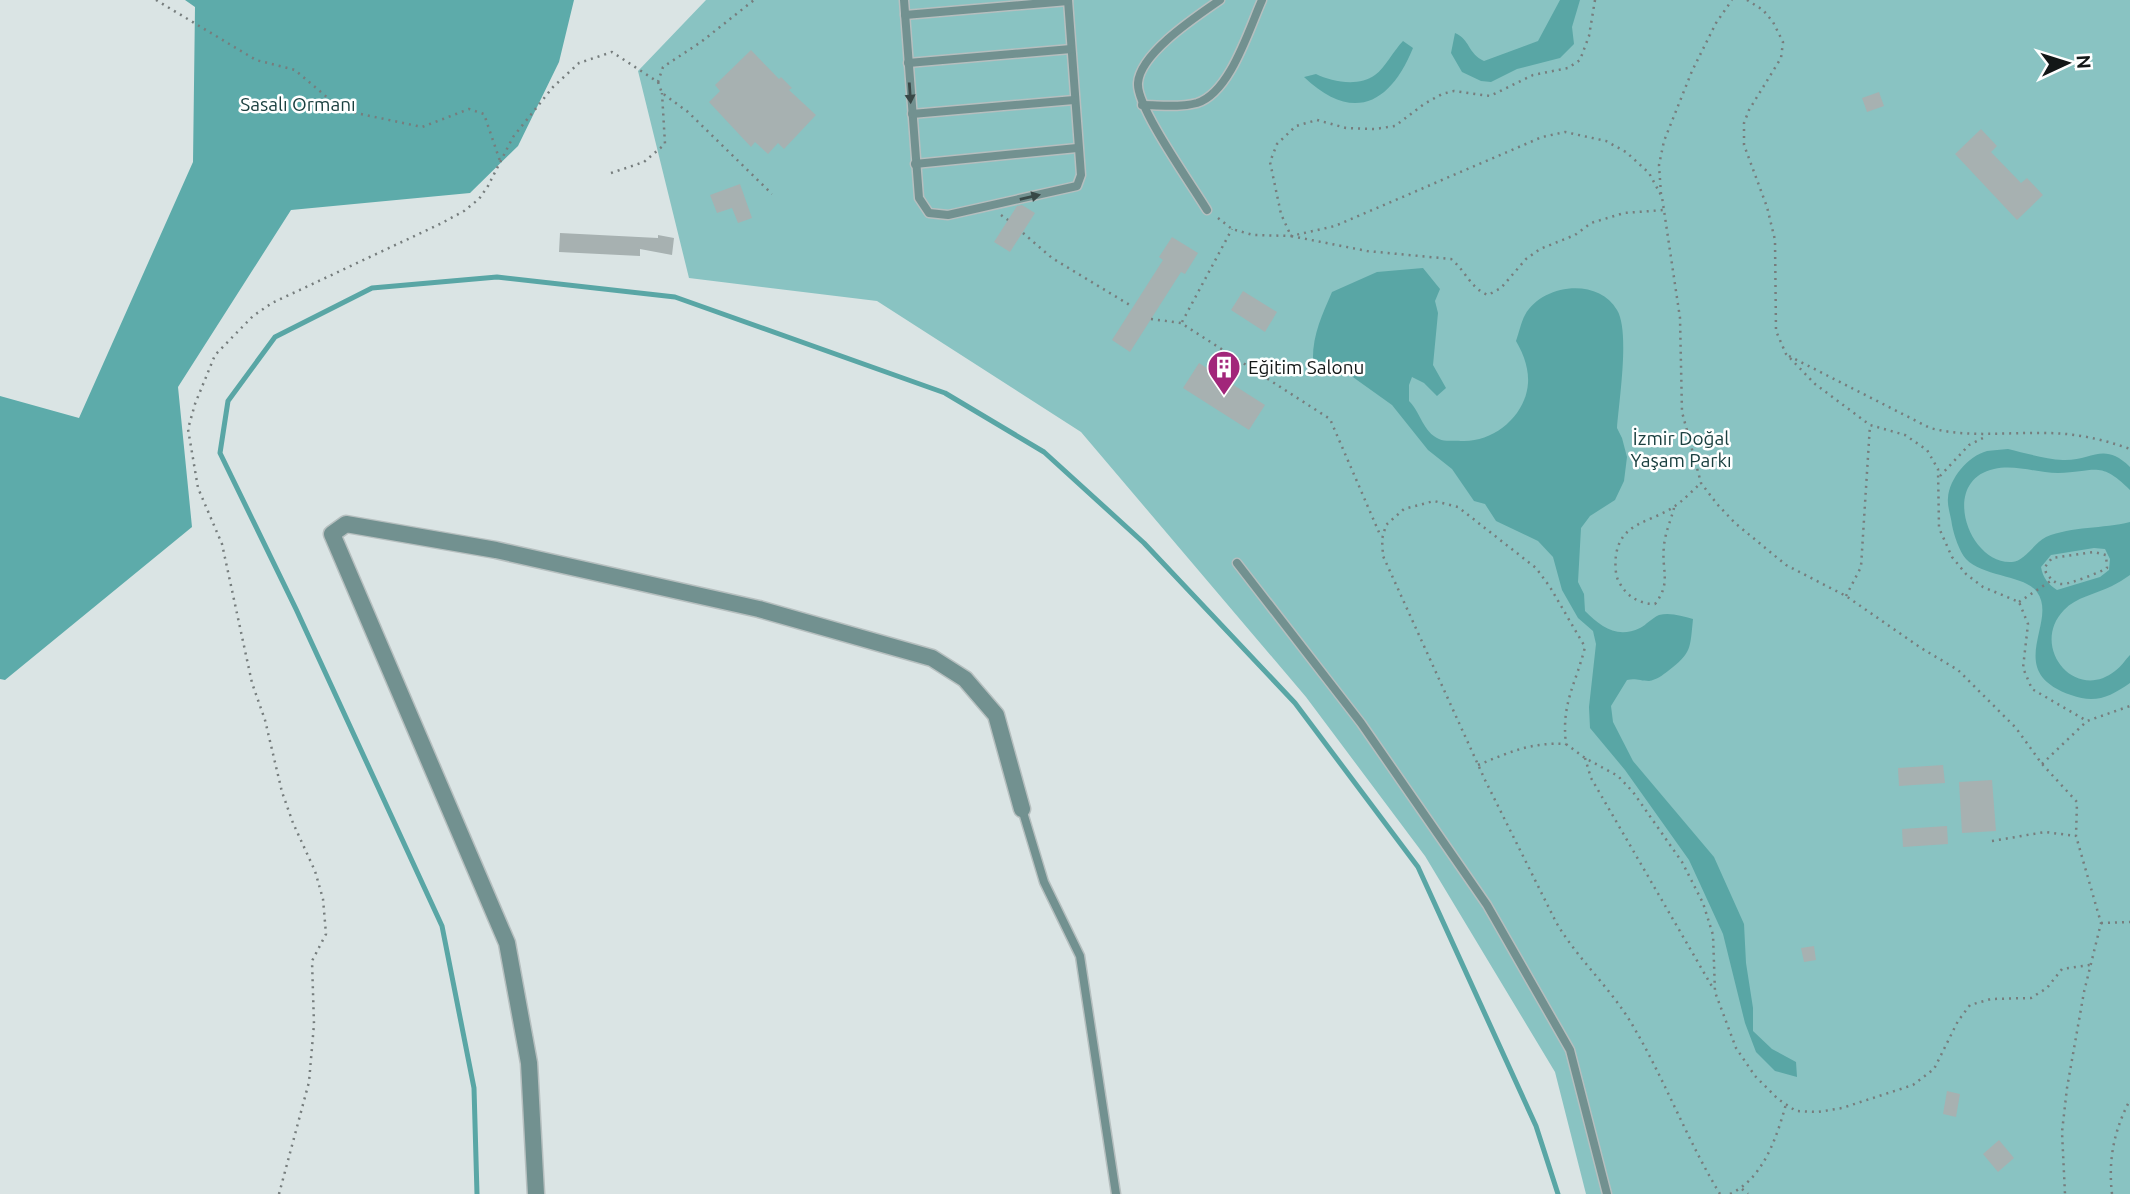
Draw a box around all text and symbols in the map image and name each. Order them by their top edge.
north arrow [2032,28,2102,98]
text: N [2072,54,2095,70]
one-way arrow [905,82,916,104]
park label: Sasalı Ormanı [240,93,356,115]
one-way arrow [1019,191,1041,202]
building icon: Eğitim Salonu [1205,348,1243,397]
place label: Eğitim Salonu [1248,356,1364,378]
park label: İzmir Doğal Yaşam Parkı [1630,427,1732,471]

